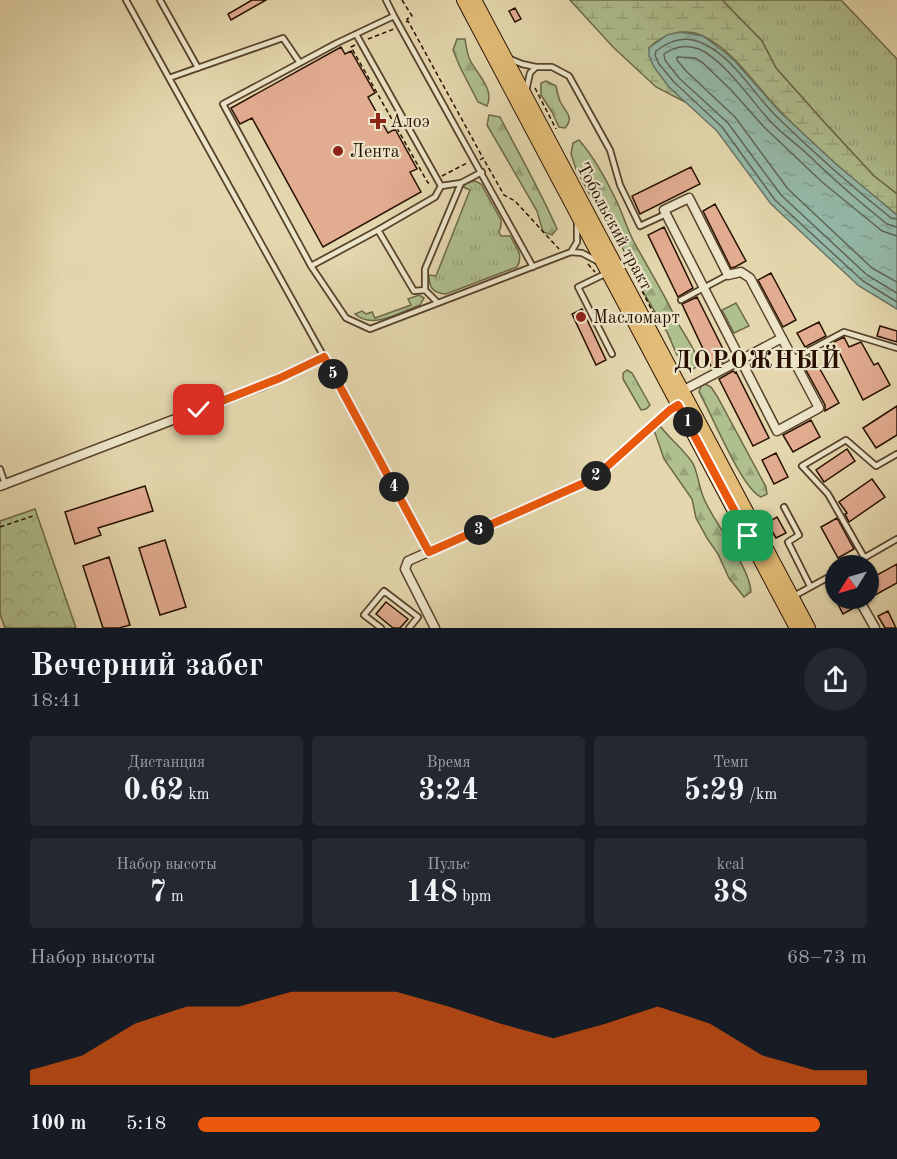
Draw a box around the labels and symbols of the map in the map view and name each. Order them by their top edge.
place label: Алоэ [390,113,430,131]
marker: Алоэ [371,114,385,128]
place label: Лента [350,143,400,161]
marker: Лента [331,144,345,158]
street label: Тобольский тракт [573,160,655,293]
place label: Масломарт [593,309,680,327]
marker: Масломарт [574,310,588,324]
district label: ДОРОЖНЫЙ [674,344,842,374]
pin: 5 [318,359,348,389]
pin [173,384,224,435]
pin: 1 [673,407,703,437]
pin: 2 [581,461,611,491]
pin: 4 [379,472,409,502]
pin [722,510,773,561]
pin: 3 [464,515,494,545]
north arrow [825,555,879,609]

